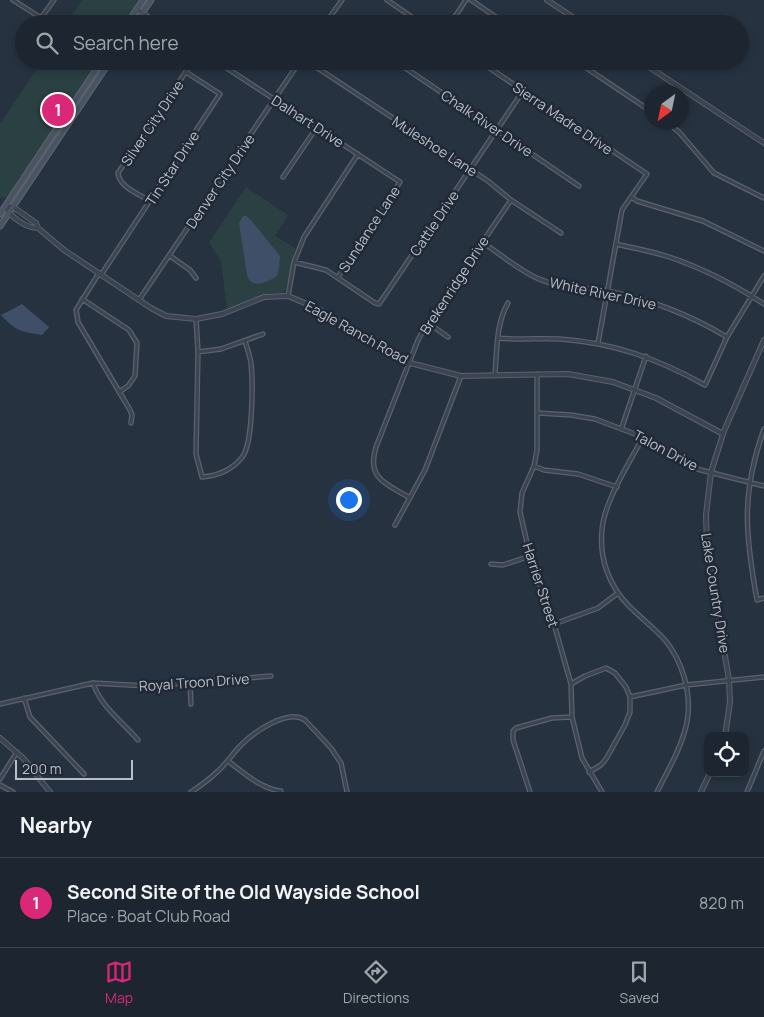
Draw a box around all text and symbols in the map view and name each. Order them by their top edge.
search box [15,15,749,70]
icon: search [33,29,61,57]
text: Search here [73,30,179,56]
street label: Silver City Drive [116,76,188,170]
street label: Sierra Madre Drive [509,77,617,159]
street label: Chalk River Drive [437,85,537,161]
north arrow [644,85,689,130]
pin: 1 [42,91,74,129]
street label: Dalhart Drive [268,91,348,151]
street label: Muleshoe Lane [389,111,481,181]
street label: Tin Star Drive [141,127,203,209]
street label: Denver City Drive [181,130,259,232]
street label: Sundance Lane [334,182,404,276]
street label: Cattle Drive [405,187,463,259]
street label: Brekenridge Drive [415,232,493,338]
street label: White River Drive [548,272,658,314]
street label: Eagle Ranch Road [302,296,412,368]
street label: Talon Drive [630,425,702,475]
your location [336,487,362,513]
street label: Lake Country Drive [697,532,735,654]
street label: Harrier Street [518,540,564,630]
street label: Royal Troon Drive [138,669,250,695]
map controls [704,732,749,777]
button: locate [704,732,749,777]
scale bar [15,757,132,780]
text: 200 m [22,759,62,778]
text: Nearby [20,811,92,839]
text: Second Site of the Old Wayside School [67,879,420,905]
text: 1 [32,892,40,914]
text: 820 m [699,892,744,914]
text: Place · Boat Club Road [67,905,230,927]
tab: Map [105,958,133,1007]
tab: Directions [343,958,409,1007]
tab: Saved [620,958,659,1007]

